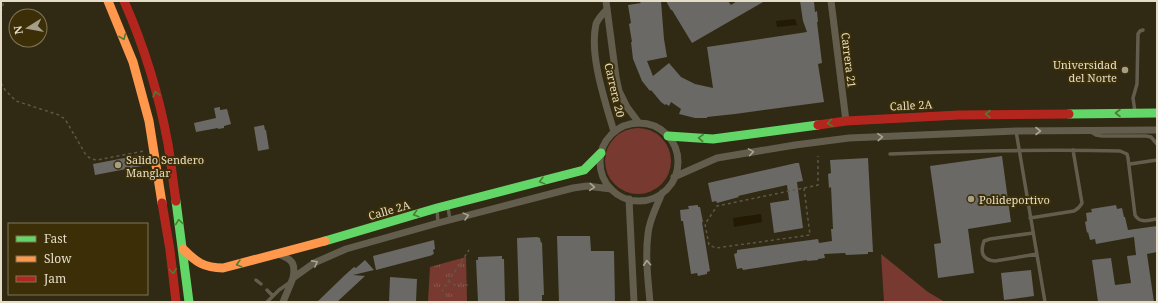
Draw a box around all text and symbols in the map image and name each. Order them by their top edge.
north arrow [8,8,48,48]
text: N [9,24,26,36]
street label: Carrera 21 [838,32,860,88]
one-way arrow [118,33,126,41]
place label: Universidad del Norte [1053,57,1117,85]
street label: Carrera 20 [601,61,629,119]
marker: Universidad del Norte [1120,65,1130,75]
one-way arrow [152,91,161,98]
street label: Calle 2A [889,96,933,114]
one-way arrow [1115,109,1121,117]
one-way arrow [985,110,991,118]
one-way arrow [827,118,833,127]
one-way arrow [1035,127,1041,135]
one-way arrow [877,133,883,141]
one-way arrow [698,134,704,143]
one-way arrow [748,149,754,157]
place label: Salido Sendero Manglar [126,152,204,180]
marker: Salido Sendero Manglar [113,160,123,170]
one-way arrow [539,176,546,185]
one-way arrow [589,183,595,192]
place label: Polideportivo [979,192,1050,207]
marker: Polideportivo [966,194,976,204]
street label: Calle 2A [367,197,412,223]
one-way arrow [413,209,420,218]
one-way arrow [462,212,469,220]
one-way arrow [175,219,184,225]
legend [8,223,148,295]
text: Fast [44,230,67,247]
text: Slow [44,250,72,267]
one-way arrow [236,259,243,268]
one-way arrow [311,260,318,268]
one-way arrow [643,260,652,266]
one-way arrow [168,268,177,274]
text: Jam [43,270,66,287]

